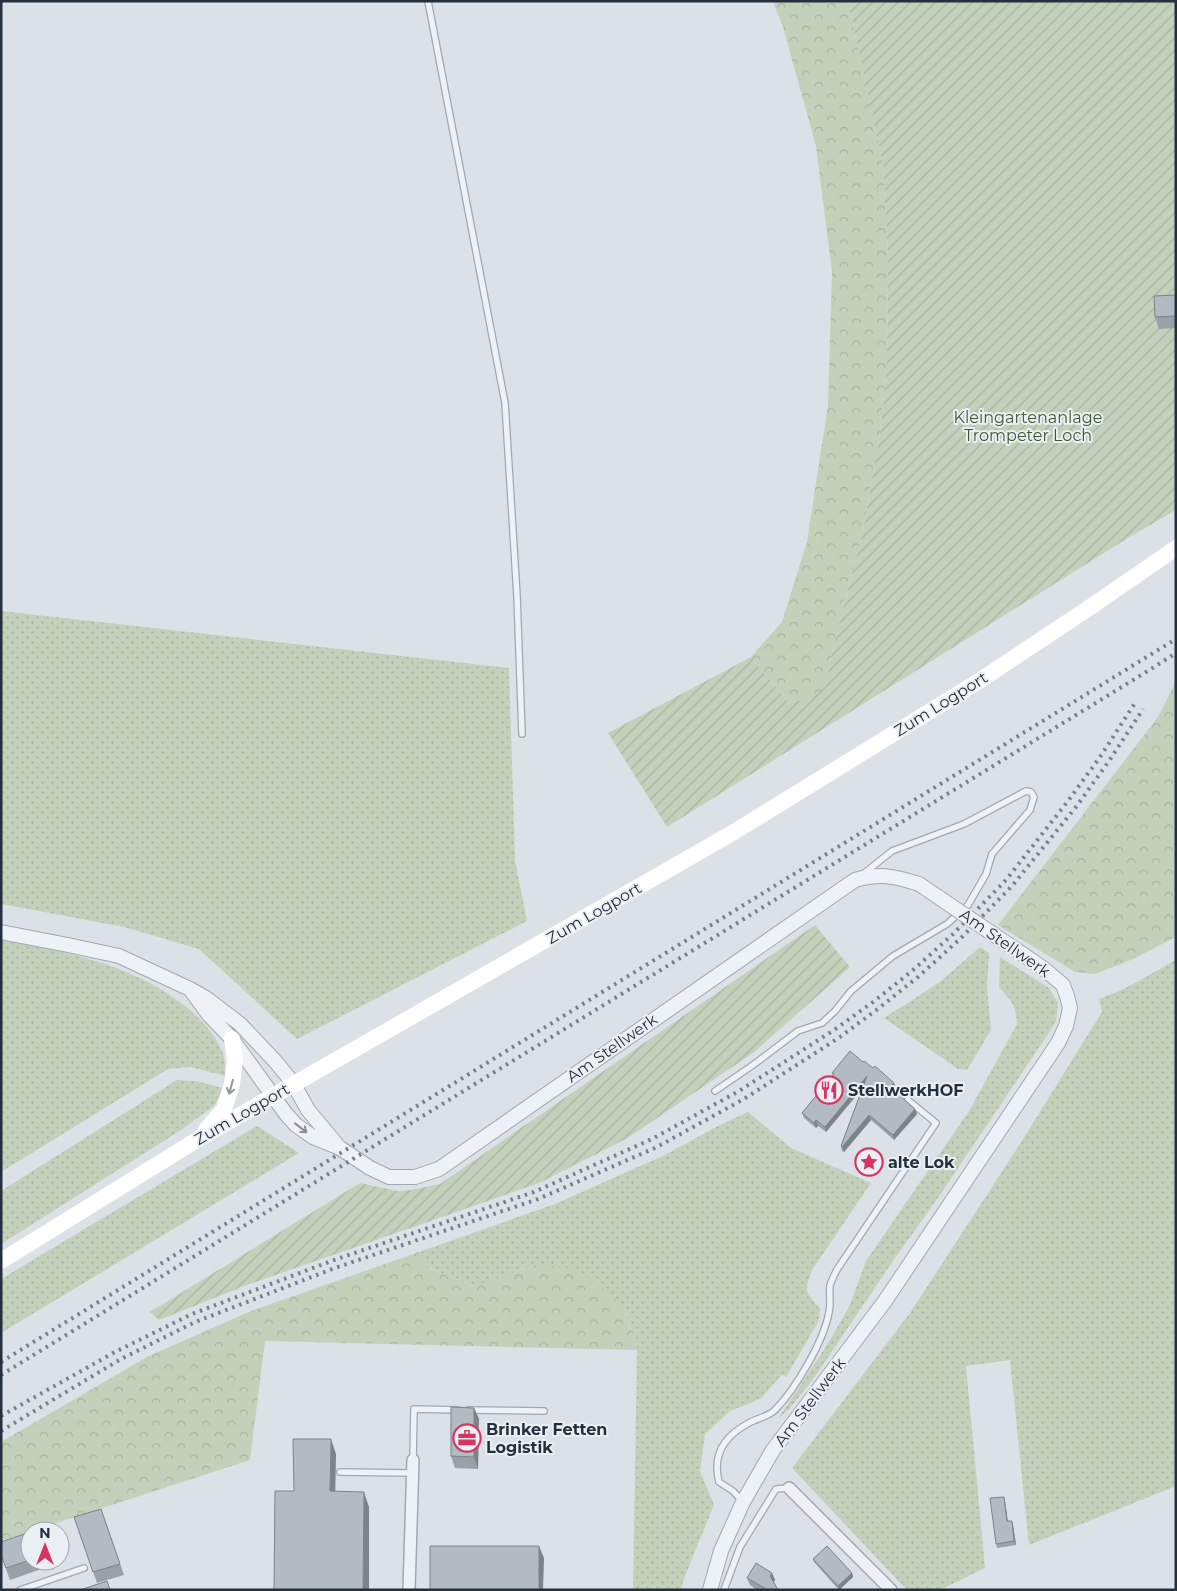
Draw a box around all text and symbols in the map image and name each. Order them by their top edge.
park label: Kleingartenanlage Trompeter Loch [954,408,1102,445]
street label: Zum Logport [891,667,992,740]
street label: Zum Logport [543,878,645,948]
street label: Am Stellwerk [956,905,1054,982]
street label: Am Stellwerk [563,1009,661,1086]
restaurant icon: StellwerkHOF [814,1075,844,1105]
one-way arrow [225,1078,235,1094]
street label: Zum Logport [191,1079,293,1149]
place label: StellwerkHOF [848,1081,963,1100]
one-way arrow [294,1123,308,1133]
place icon: alte Lok [854,1147,884,1177]
place label: alte Lok [888,1153,955,1172]
street label: Am Stellwerk [770,1353,850,1450]
place label: Brinker Fetten Logistik [486,1420,607,1457]
office icon: Brinker Fetten Logistik [452,1423,482,1453]
north arrow [20,1521,70,1571]
text: N [39,1524,51,1542]

